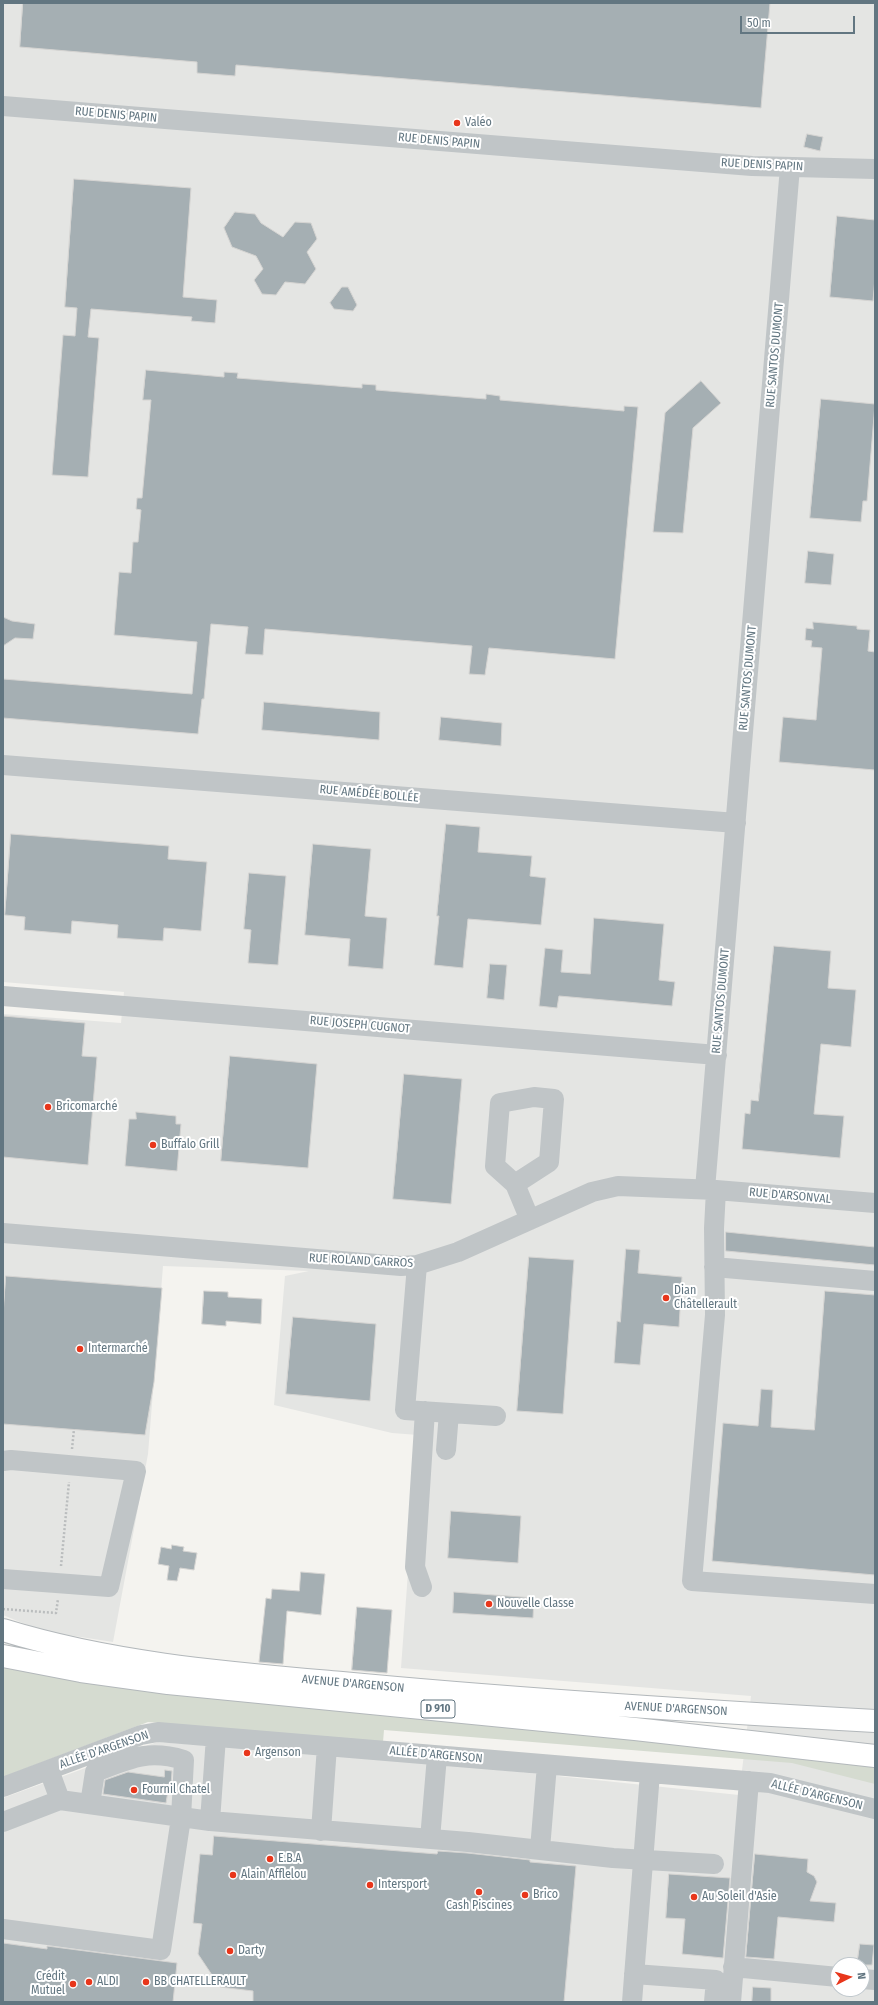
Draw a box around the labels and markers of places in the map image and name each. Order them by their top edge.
place label: Valéo [465,116,492,130]
marker: Valéo [452,118,462,128]
place label: Bricomarché [56,1100,117,1114]
marker: Bricomarché [43,1102,53,1112]
place label: Buffalo Grill [161,1138,219,1152]
marker: Buffalo Grill [148,1140,158,1150]
place label: Dian Châtellerault [674,1284,737,1312]
marker: Dian Châtellerault [661,1293,671,1303]
place label: Intermarché [88,1342,148,1356]
marker: Intermarché [75,1344,85,1354]
place label: Nouvelle Classe [497,1597,574,1611]
marker: Nouvelle Classe [484,1599,494,1609]
place label: Argenson [255,1746,301,1760]
marker: Argenson [242,1748,252,1758]
place label: Fournil Chatel [142,1783,210,1797]
marker: Fournil Chatel [129,1785,139,1795]
place label: E.B.A [278,1852,302,1866]
marker: E.B.A [265,1854,275,1864]
place label: Alain Afflelou [241,1868,307,1882]
marker: Alain Afflelou [228,1870,238,1880]
place label: Intersport [378,1878,427,1892]
marker: Intersport [365,1880,375,1890]
marker: Cash Piscines [474,1887,484,1897]
place label: Brico [533,1888,558,1902]
marker: Brico [520,1890,530,1900]
place label: Au Soleil d'Asie [702,1890,777,1904]
marker: Au Soleil d'Asie [689,1892,699,1902]
place label: Cash Piscines [446,1899,512,1913]
place label: Darty [238,1944,264,1958]
marker: Darty [225,1946,235,1956]
place label: Crédit Mutuel [31,1970,65,1998]
place label: ALDI [97,1975,119,1989]
place label: BB CHATELLERAULT [154,1975,246,1989]
marker: ALDI [84,1977,94,1987]
marker: BB CHATELLERAULT [141,1977,151,1987]
marker: Crédit Mutuel [68,1979,78,1989]

